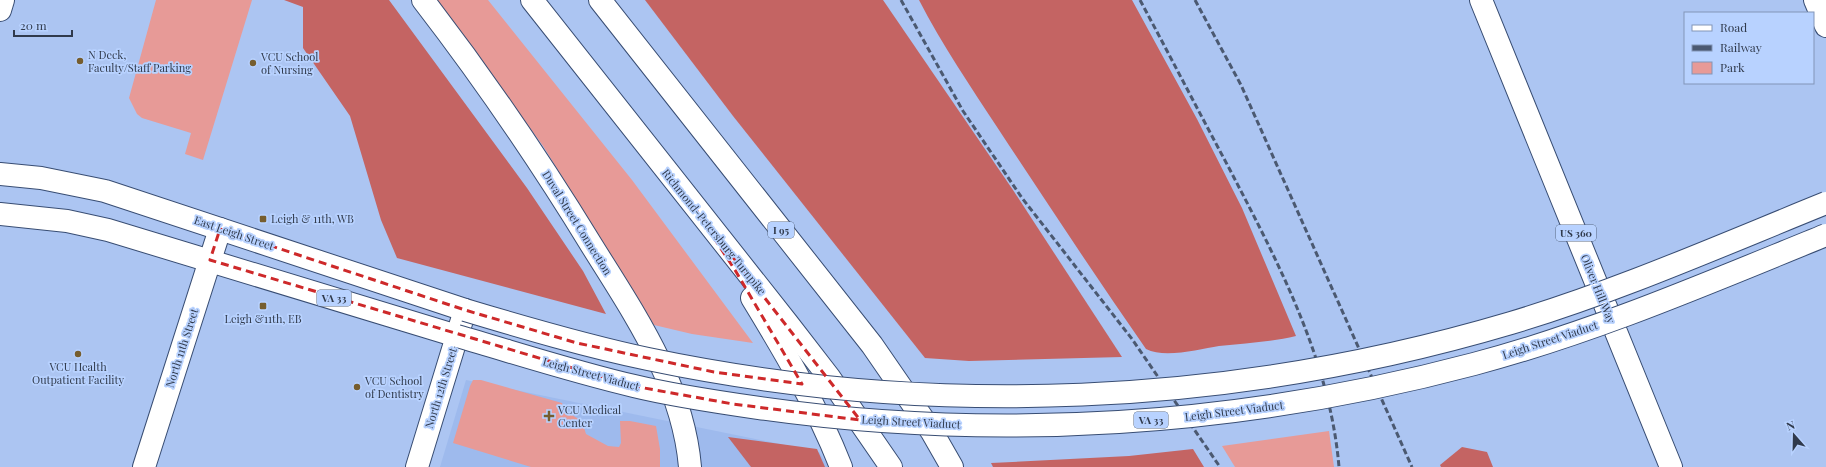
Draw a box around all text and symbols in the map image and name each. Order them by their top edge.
scale bar [14,12,72,38]
legend [1684,12,1814,84]
text: 20 m [20,17,47,33]
text: Road [1720,19,1747,35]
text: Railway [1720,39,1762,55]
place label: N Deck, Faculty/Staff Parking [88,47,191,75]
place label: VCU School of Nursing [260,49,318,77]
marker: N Deck, Faculty/Staff Parking [75,56,85,66]
marker: VCU School of Nursing [248,58,258,68]
text: Park [1720,59,1745,75]
street label: Richmond-Petersburg Turnpike [659,166,770,298]
street label: Duval Street Connection [539,168,616,278]
place label: Leigh & 11th, WB [271,211,354,226]
street label: East Leigh Street [192,212,276,253]
marker: Leigh & 11th, WB [258,214,268,224]
road number: I 95 [768,222,794,238]
road number: US 360 [1556,225,1596,241]
street label: Oliver Hill Way [1578,252,1619,326]
road number: VA 33 [317,290,351,306]
marker: Leigh &11th, EB [258,301,268,311]
street label: North 11th Street [162,306,201,389]
place label: Leigh &11th, EB [224,311,302,326]
street label: Leigh Street Viaduct [1500,317,1599,362]
street label: North 12th Street [421,346,460,430]
marker: VCU Health Outpatient Facility [73,349,83,359]
street label: Leigh Street Viaduct [541,353,641,394]
place label: VCU Health Outpatient Facility [32,359,124,387]
place label: VCU School of Dentistry [364,373,424,401]
marker: VCU School of Dentistry [352,382,362,392]
street label: Leigh Street Viaduct [1184,397,1284,424]
place label: VCU Medical Center [557,402,621,430]
marker: VCU Medical Center [543,410,555,422]
street label: Leigh Street Viaduct [861,411,961,432]
road number: VA 33 [1134,412,1168,428]
north arrow [1774,415,1814,455]
text: N [1784,417,1797,434]

